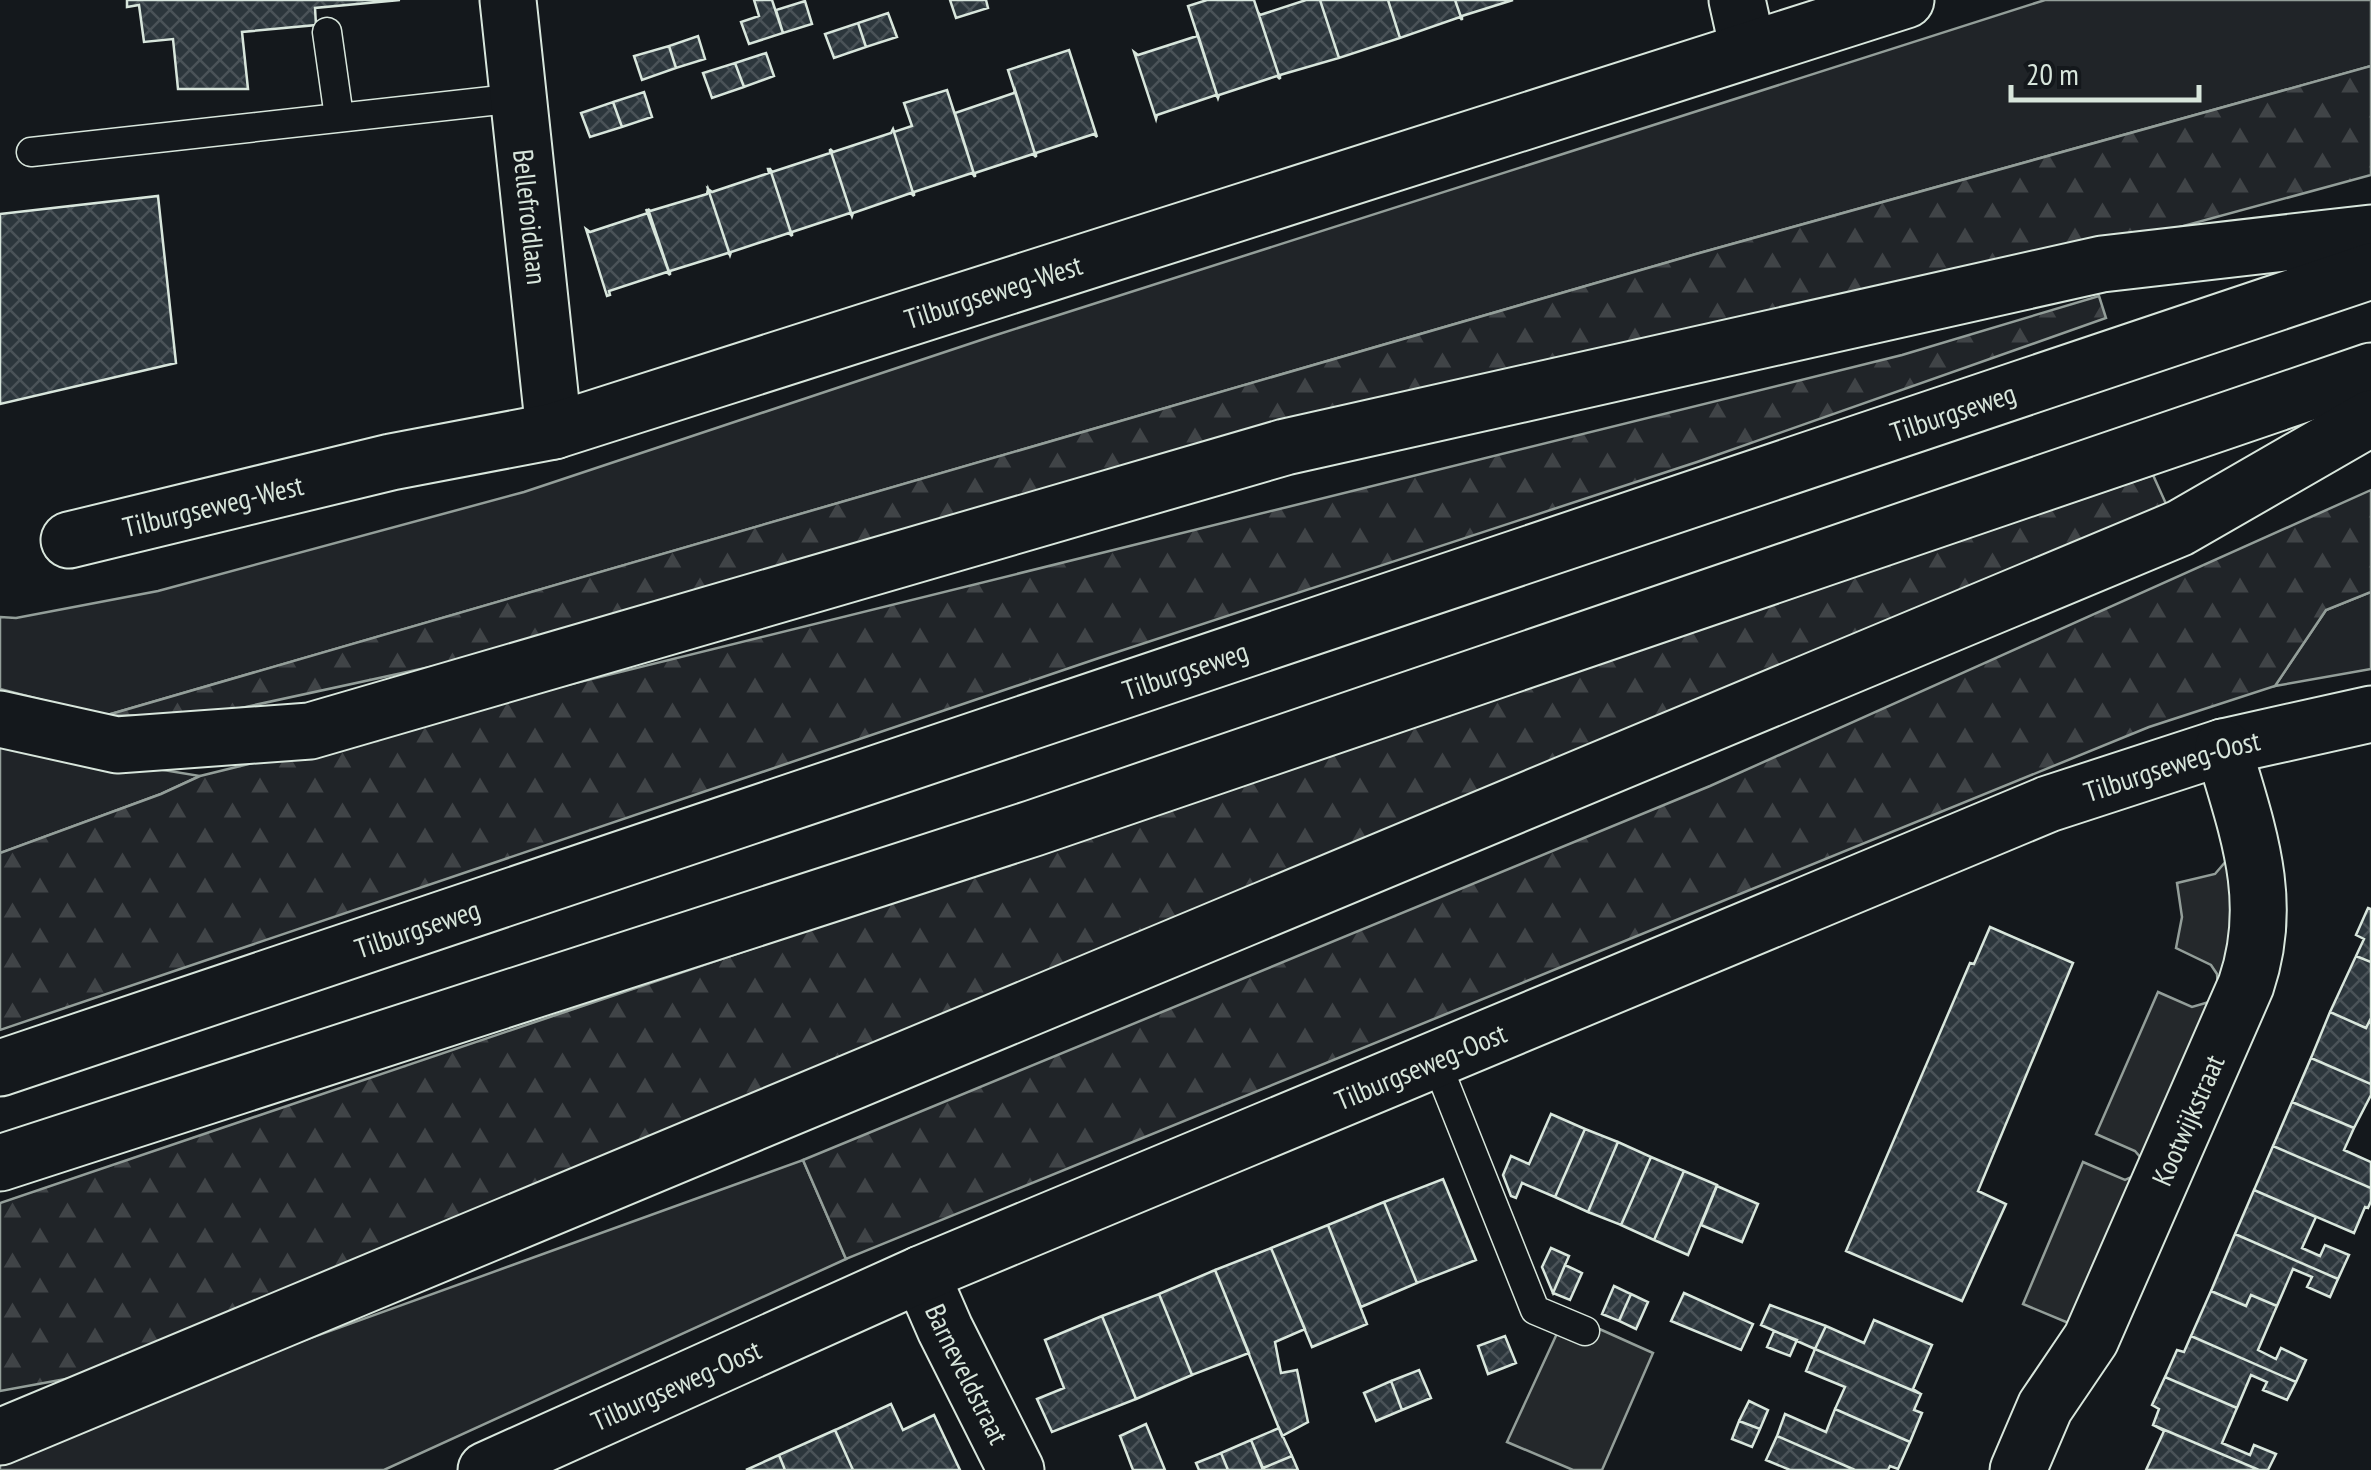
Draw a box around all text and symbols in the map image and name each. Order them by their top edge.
scale bar [2011,40,2198,102]
text: 20 m [2026,54,2079,93]
street label: Bellefroidlaan [506,147,557,286]
street label: Tilburgseweg-West [900,245,1087,337]
street label: Tilburgseweg [1885,373,2020,450]
street label: Tilburgseweg-West [119,465,307,545]
street label: Tilburgseweg [1117,632,1252,708]
street label: Tilburgseweg-Oost [2079,721,2263,810]
street label: Tilburgseweg [350,890,484,966]
street label: Tilburgseweg-Oost [1329,1013,1512,1118]
street label: Kootwijkstraat [2142,1048,2232,1191]
street label: Barneveldstraat [918,1298,1018,1450]
street label: Tilburgseweg-Oost [585,1330,767,1439]

